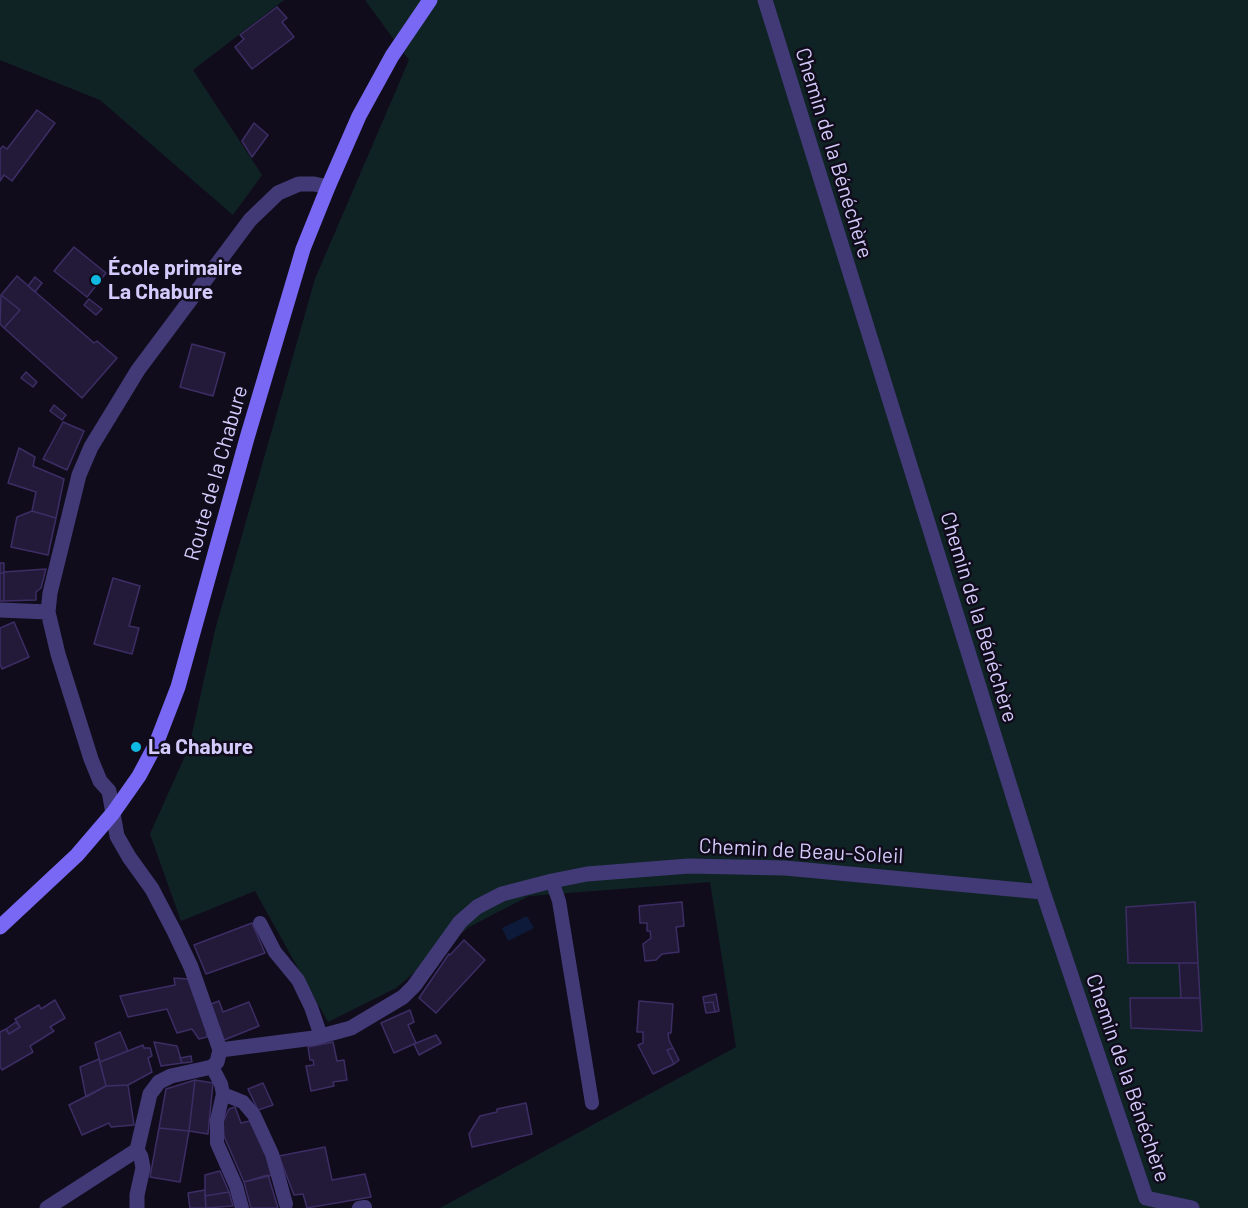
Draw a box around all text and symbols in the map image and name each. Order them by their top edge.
street label: Chemin de la Bénéchère [790,45,878,261]
place label: École primaire La Chabure [108,255,242,305]
marker: École primaire La Chabure [89,273,103,287]
street label: Route de la Chabure [179,382,253,564]
street label: Chemin de la Bénéchère [935,509,1023,725]
place label: La Chabure [148,734,253,760]
marker: La Chabure [129,740,143,754]
street label: Chemin de Beau-Soleil [698,833,904,869]
street label: Chemin de la Bénéchère [1080,970,1176,1186]

